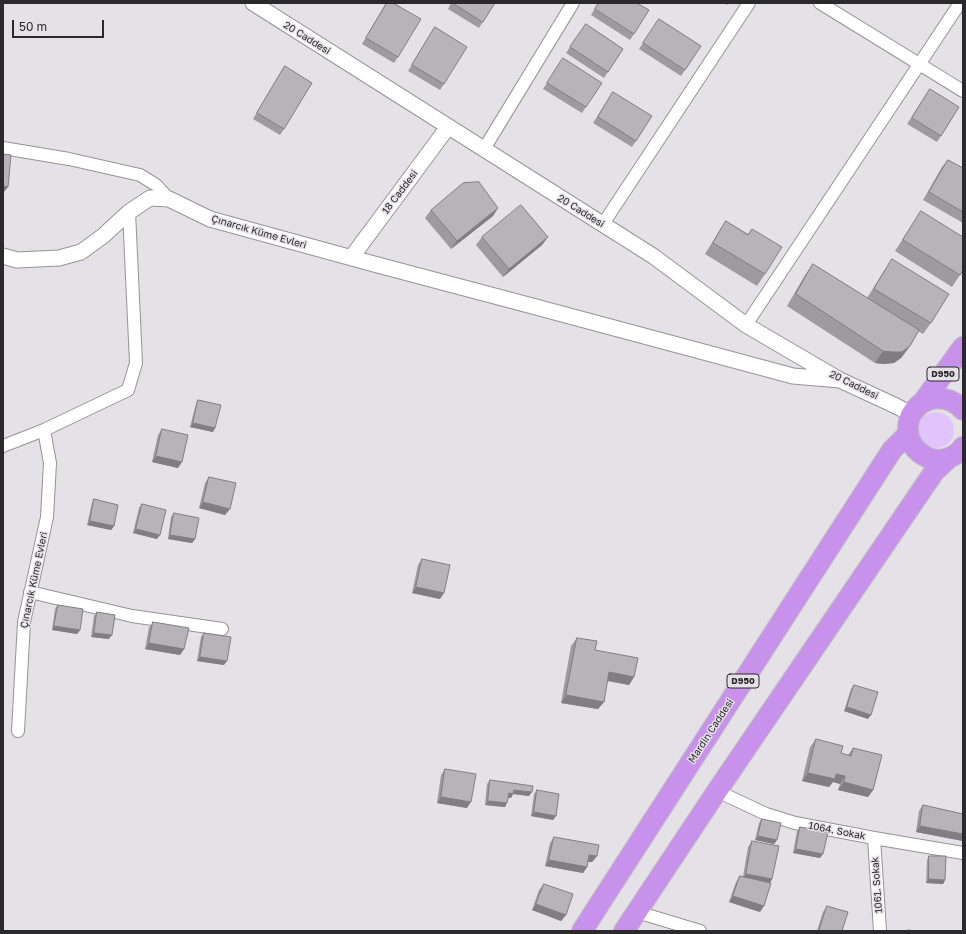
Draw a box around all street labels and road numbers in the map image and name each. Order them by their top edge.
street label: 20 Caddesi [281,19,333,57]
street label: 18 Caddesi [380,168,420,216]
street label: 20 Caddesi [555,192,607,230]
street label: Çınarcık Küme Evleri [210,213,308,251]
road number: D950 [927,367,959,381]
street label: 20 Caddesi [828,368,880,402]
street label: Çınarcık Küme Evleri [18,531,50,629]
road number: D950 [727,674,759,688]
street label: Mardin Caddesi [686,697,736,765]
street label: 1064. Sokak [807,820,867,842]
street label: 1061. Sokak [869,856,885,914]

